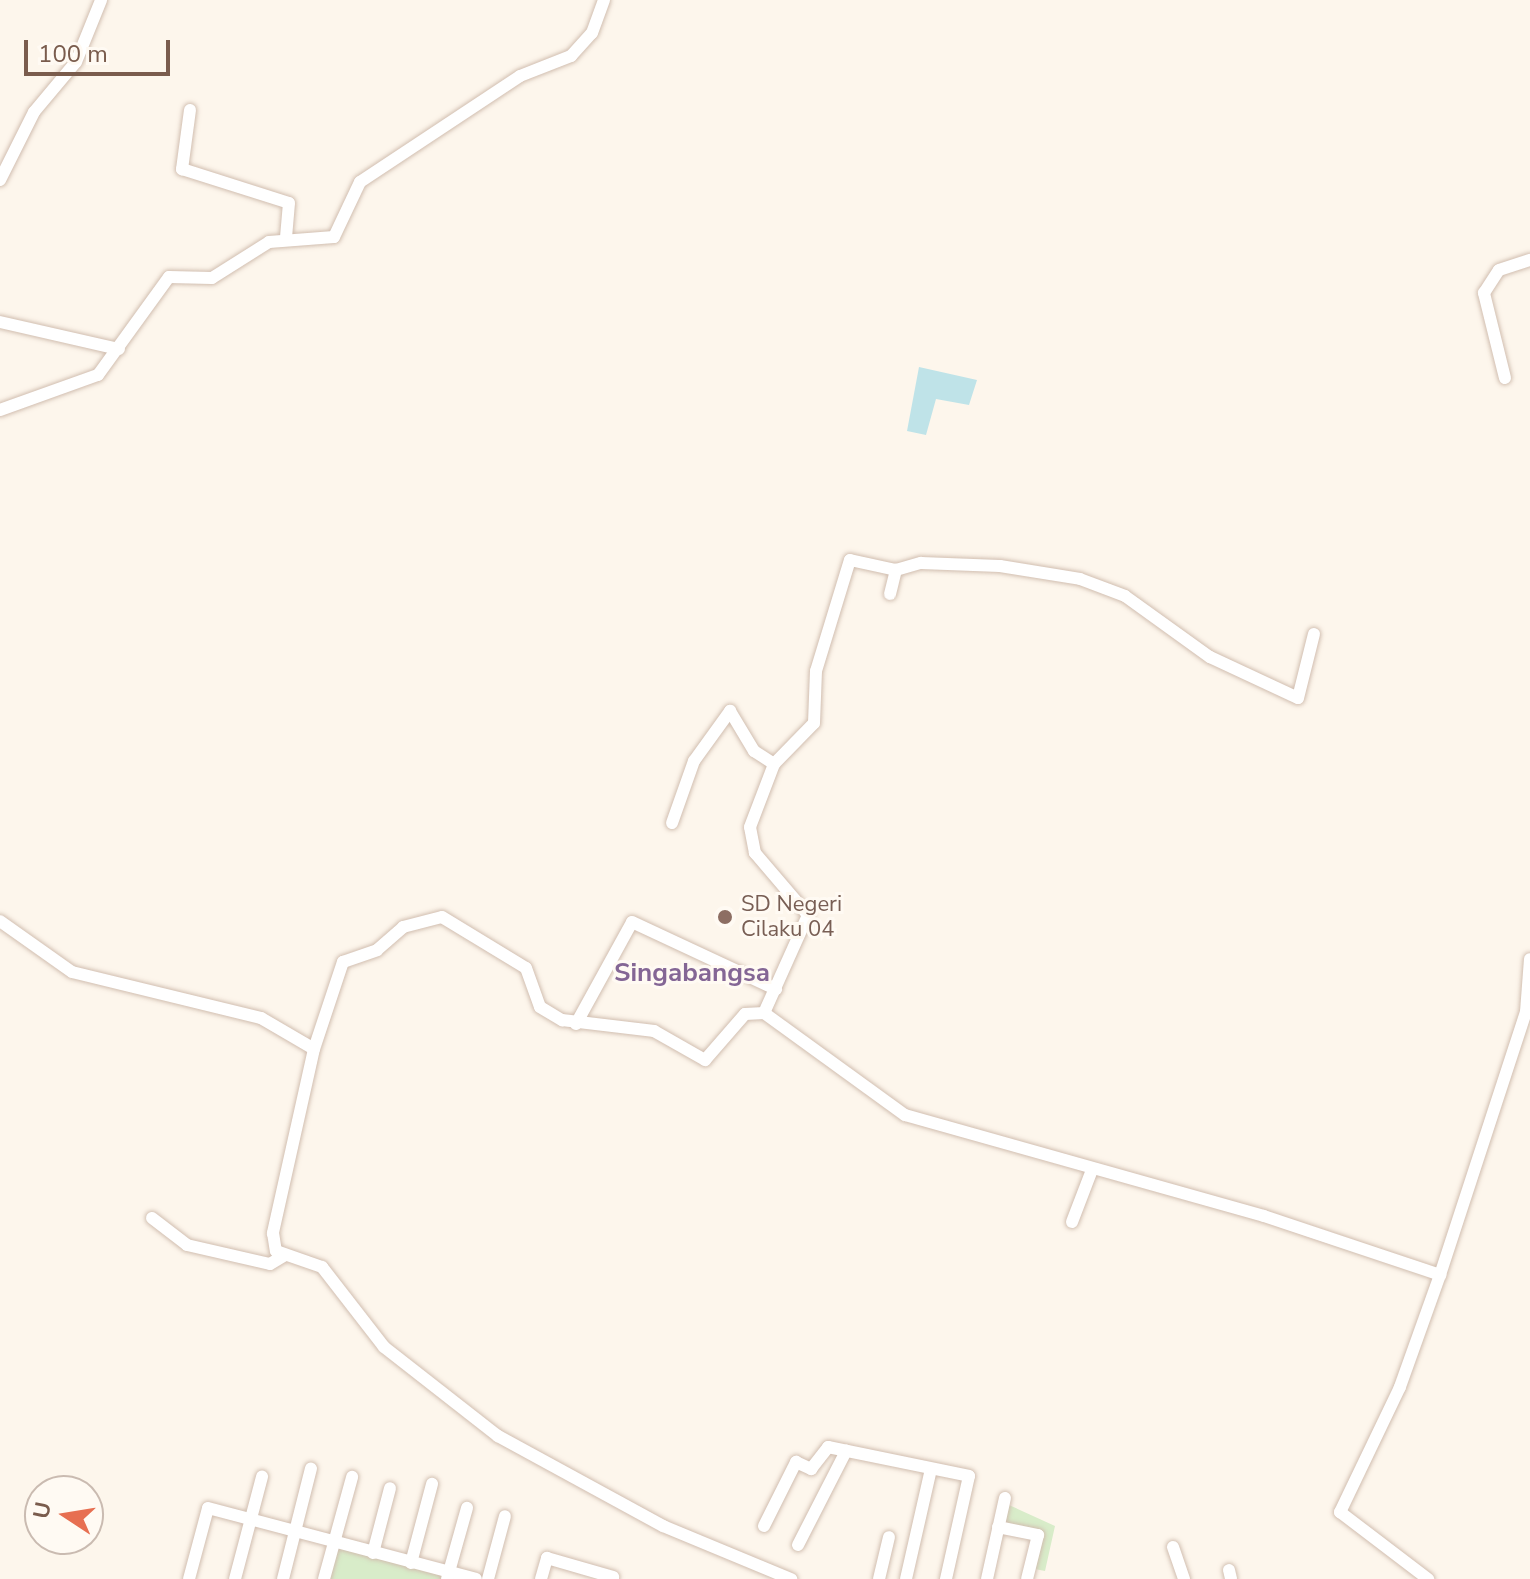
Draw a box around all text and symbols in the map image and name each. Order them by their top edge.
scale bar [28,24,174,74]
text: 100 m [38,38,108,70]
place label: SD Negeri Cilaku 04 [741,891,842,942]
marker: SD Negeri Cilaku 04 [716,908,734,926]
district label: Singabangsa [614,957,770,989]
north arrow [24,1475,104,1555]
text: U [26,1499,59,1521]

